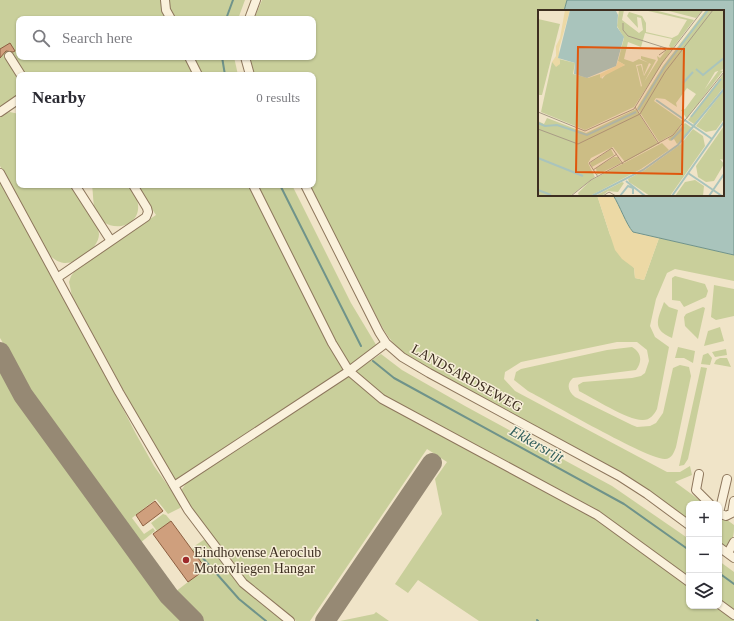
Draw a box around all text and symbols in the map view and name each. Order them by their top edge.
inset map [538,10,724,196]
search box [16,16,316,60]
icon: search [30,27,52,49]
text: Search here [62,30,132,46]
text: Nearby [32,88,86,107]
text: 0 results [256,90,300,105]
street label: LANDSARDSEWEG [409,341,525,415]
water label: Ekkersrijt [506,422,567,466]
map controls [686,501,722,609]
button: + [686,501,722,537]
button: − [686,537,722,573]
place label: Eindhovense Aeroclub Motorvliegen Hangar [194,545,321,576]
marker: Eindhovense Aeroclub Motorvliegen Hangar [181,555,191,565]
button: layers [686,573,722,609]

